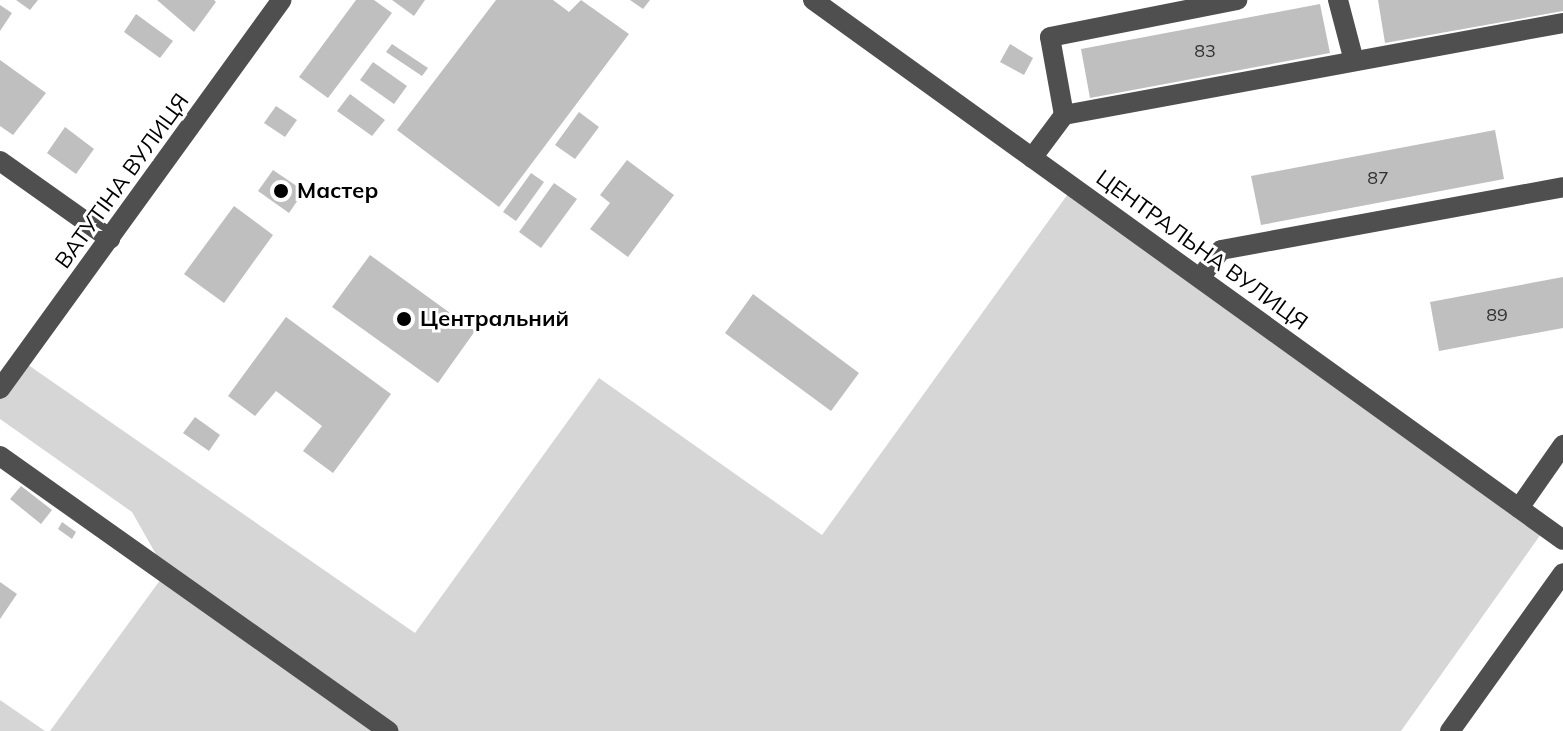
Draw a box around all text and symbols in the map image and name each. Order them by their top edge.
house number: 83 [1194,40,1216,62]
street label: ВАТУТІНА ВУЛИЦЯ [50,88,194,274]
street label: ЦЕНТРАЛЬНА ВУЛИЦЯ [1091,164,1313,336]
house number: 87 [1367,167,1389,189]
place label: Мастер [297,178,378,204]
marker: Мастер [272,182,290,200]
house number: 89 [1486,304,1508,326]
place label: Центральний [420,306,569,332]
marker: Центральний [395,310,413,328]

